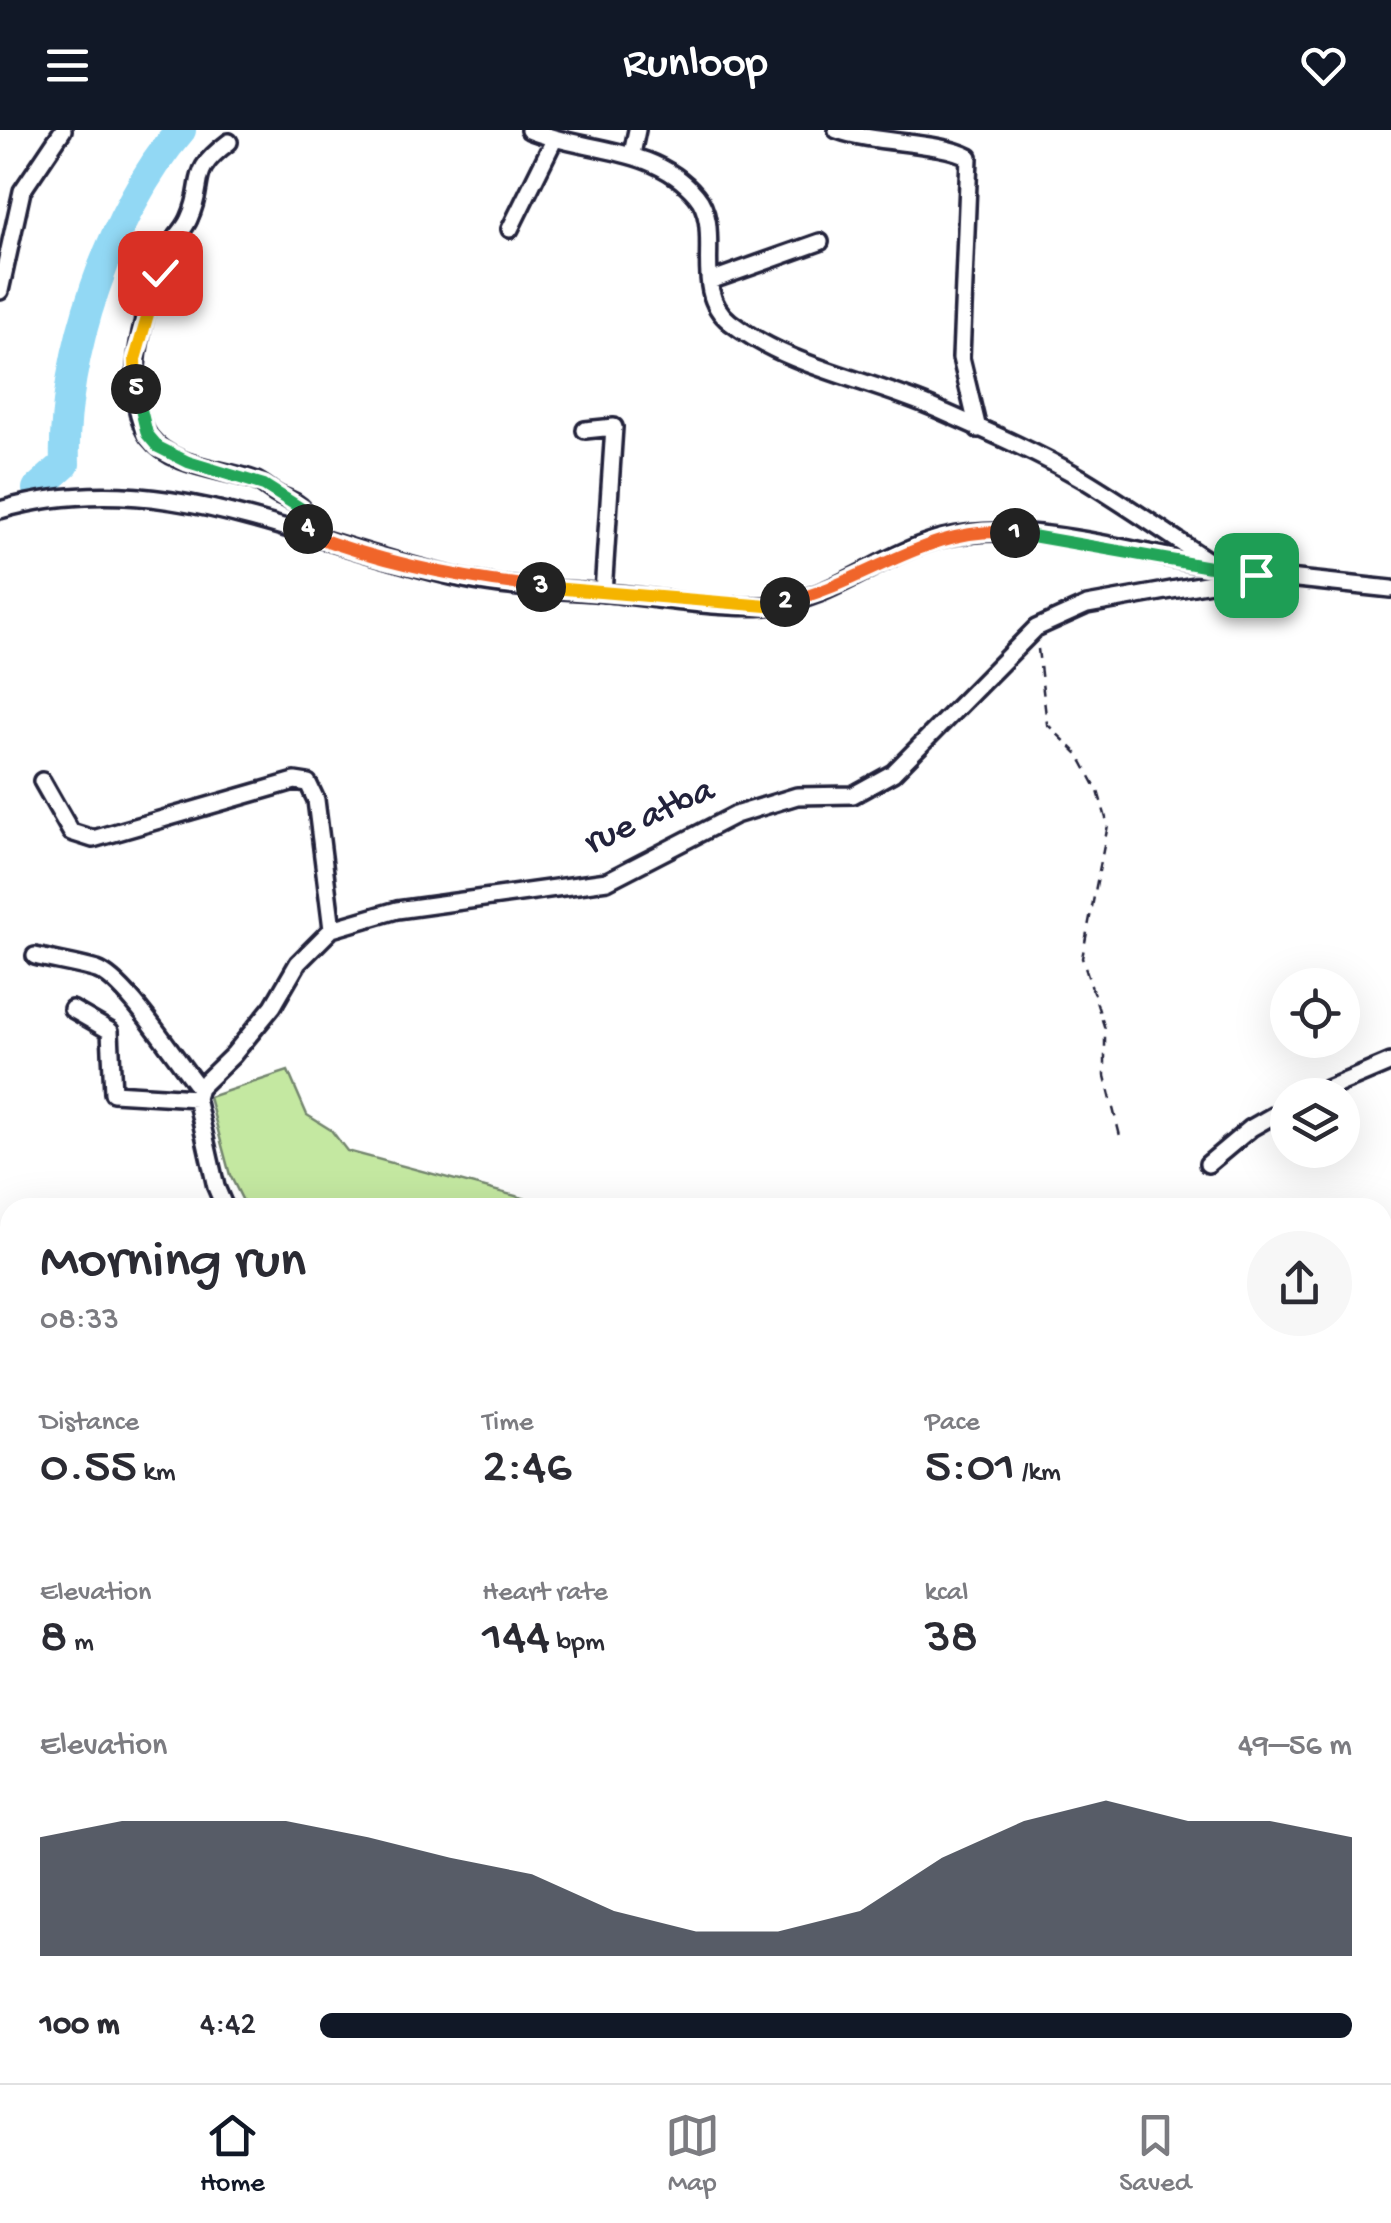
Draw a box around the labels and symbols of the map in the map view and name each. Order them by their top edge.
pin [118,231,203,316]
pin: 5 [111,364,161,414]
pin: 4 [283,504,333,554]
pin: 1 [990,508,1040,558]
pin [1214,533,1299,618]
pin: 3 [516,562,566,612]
pin: 2 [760,577,810,627]
street label: rue atba [578,769,724,866]

